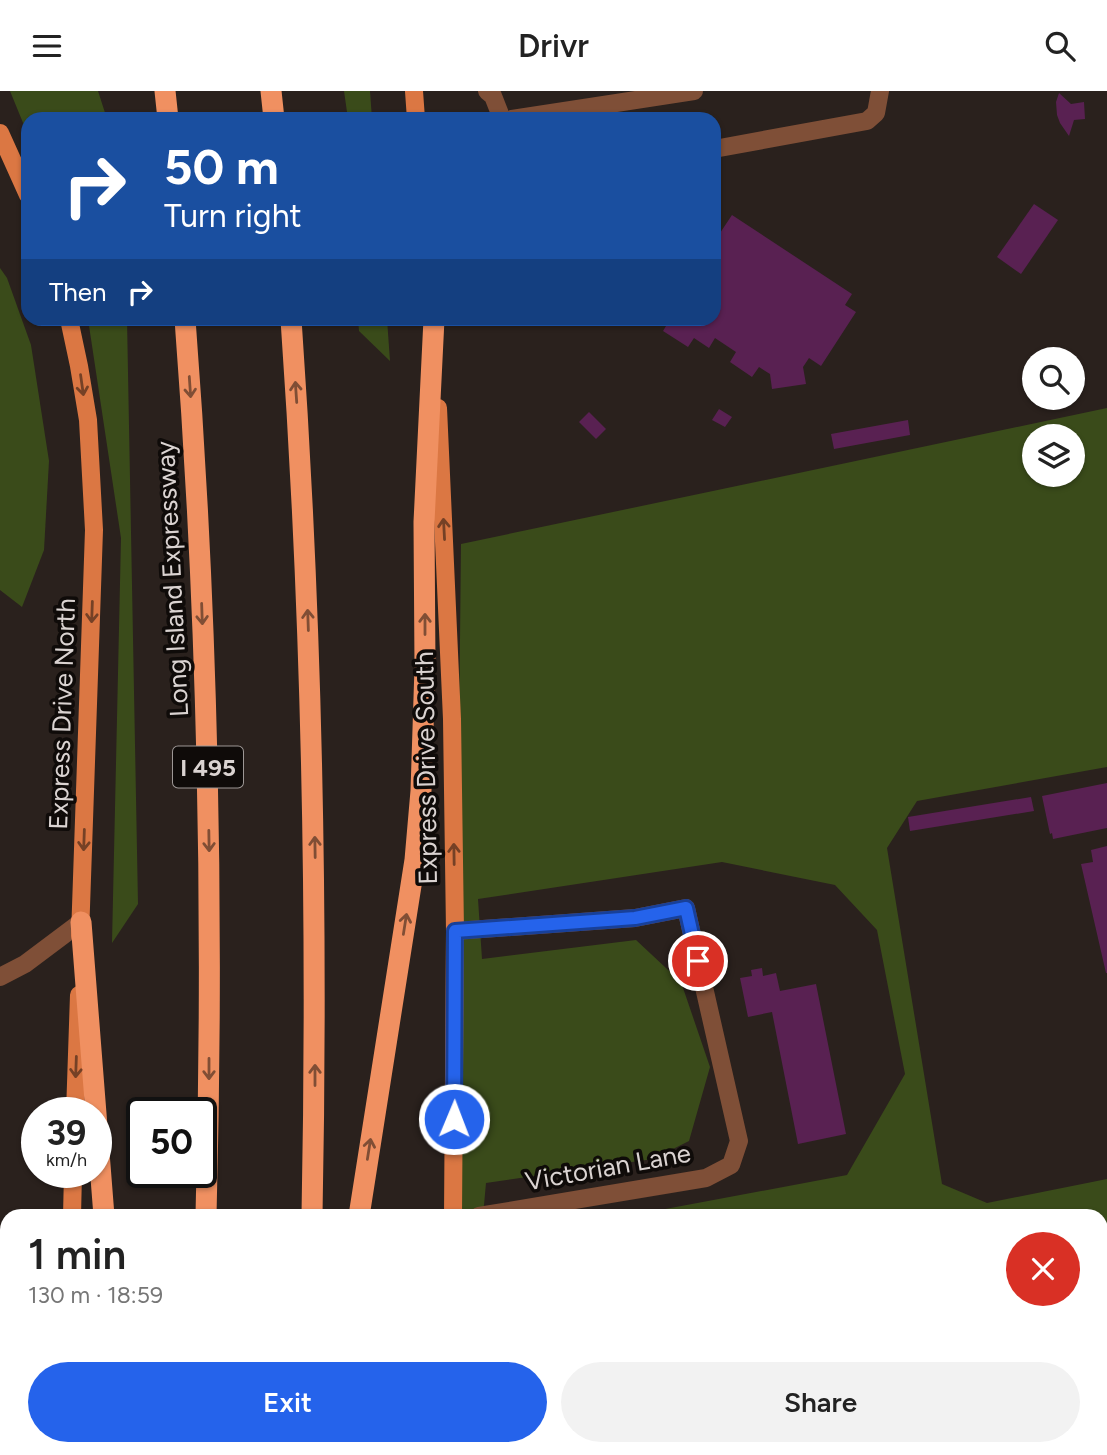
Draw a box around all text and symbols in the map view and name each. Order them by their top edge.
icon: menu [28,27,66,65]
text: Drivr [518,27,589,65]
icon: search [1041,27,1079,65]
text: 50 m [164,137,279,196]
icon: right [49,140,140,231]
text: Turn right [164,197,302,235]
icon: right [121,273,159,311]
text: Then [49,276,107,308]
map controls [1022,347,1085,487]
button: search [1022,347,1085,410]
one-way arrow [76,373,89,396]
one-way arrow [184,375,197,397]
one-way arrow [289,382,302,404]
button: layers [1022,424,1085,487]
street label: Long Island Expressway [149,440,195,718]
one-way arrow [437,517,450,540]
street label: Express Drive North [42,598,82,830]
one-way arrow [86,600,99,623]
one-way arrow [196,602,209,625]
one-way arrow [302,608,315,631]
one-way arrow [418,613,432,636]
street label: Express Drive South [408,651,444,885]
road number: I 495 [173,747,243,787]
one-way arrow [77,828,90,851]
one-way arrow [202,829,215,852]
one-way arrow [308,836,321,859]
one-way arrow [447,843,461,866]
one-way arrow [399,913,412,936]
pin [668,931,728,991]
icon: arrive [679,942,717,980]
one-way arrow [70,1055,83,1078]
one-way arrow [202,1057,216,1080]
one-way arrow [308,1063,322,1086]
position arrow [417,1082,491,1156]
speed limit sign: 50 [126,1097,217,1188]
text: 39 [47,1112,86,1154]
street label: Victorian Lane [523,1137,693,1197]
one-way arrow [363,1138,376,1161]
text: km/h [46,1149,87,1171]
text: 1 min [28,1229,126,1280]
button: close [1006,1232,1080,1306]
text: 130 m · 18:59 [28,1281,163,1309]
button: Exit [28,1362,547,1442]
button: Share [561,1362,1080,1442]

